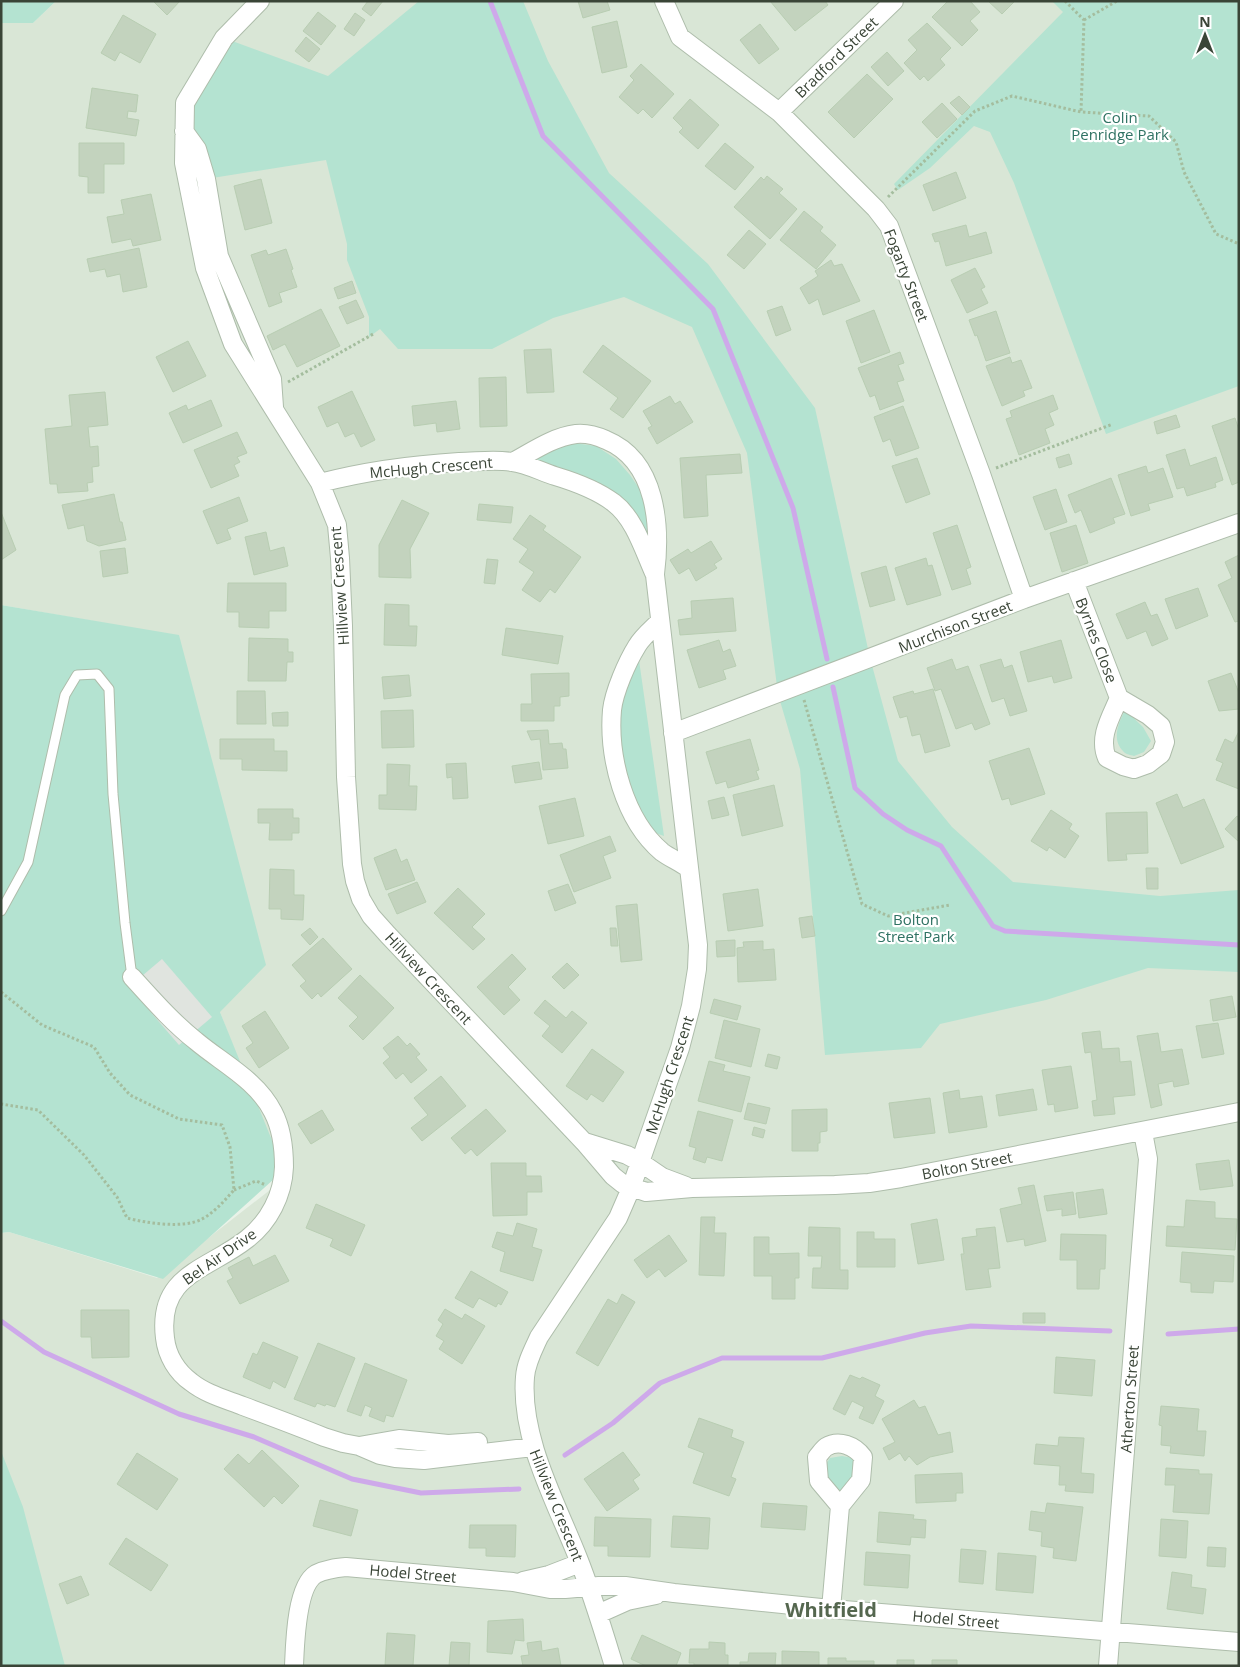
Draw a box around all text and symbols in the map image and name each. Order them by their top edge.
north arrow [1180,10,1230,60]
street label: Bradford Street [790,12,882,102]
text: N [1199,12,1211,31]
park label: Colin Penridge Park [1071,107,1169,144]
street label: Fogarty Street [880,226,934,324]
street label: McHugh Crescent [369,452,493,482]
street label: Hillview Crescent [325,526,353,646]
street label: Byrnes Close [1072,594,1122,686]
street label: Murchison Street [895,595,1015,657]
park label: Bolton Street Park [877,909,955,946]
street label: Hillview Crescent [381,928,477,1028]
street label: McHugh Crescent [640,1013,698,1137]
street label: Bolton Street [920,1146,1014,1184]
street label: Bel Air Drive [178,1223,260,1289]
street label: Atherton Street [1115,1344,1143,1454]
street label: Hillview Crescent [525,1446,589,1564]
street label: Hodel Street [369,1559,457,1587]
district label: Whitfield [785,1596,877,1623]
street label: Hodel Street [912,1605,1000,1633]

